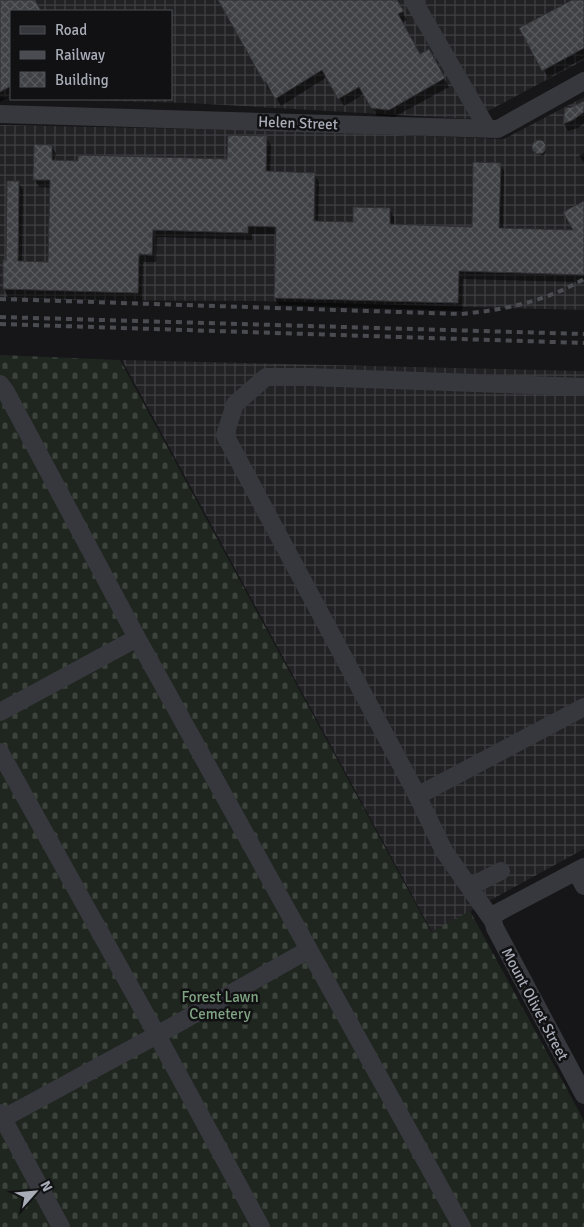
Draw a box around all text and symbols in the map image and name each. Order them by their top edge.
legend [10,10,172,100]
text: Road [55,21,87,39]
text: Railway [55,46,105,64]
text: Building [55,71,109,89]
street label: Helen Street [258,113,338,133]
street label: Mount Olivet Street [498,945,572,1063]
park label: Forest Lawn Cemetery [181,988,259,1023]
north arrow [10,1167,60,1217]
text: N [36,1178,56,1195]

